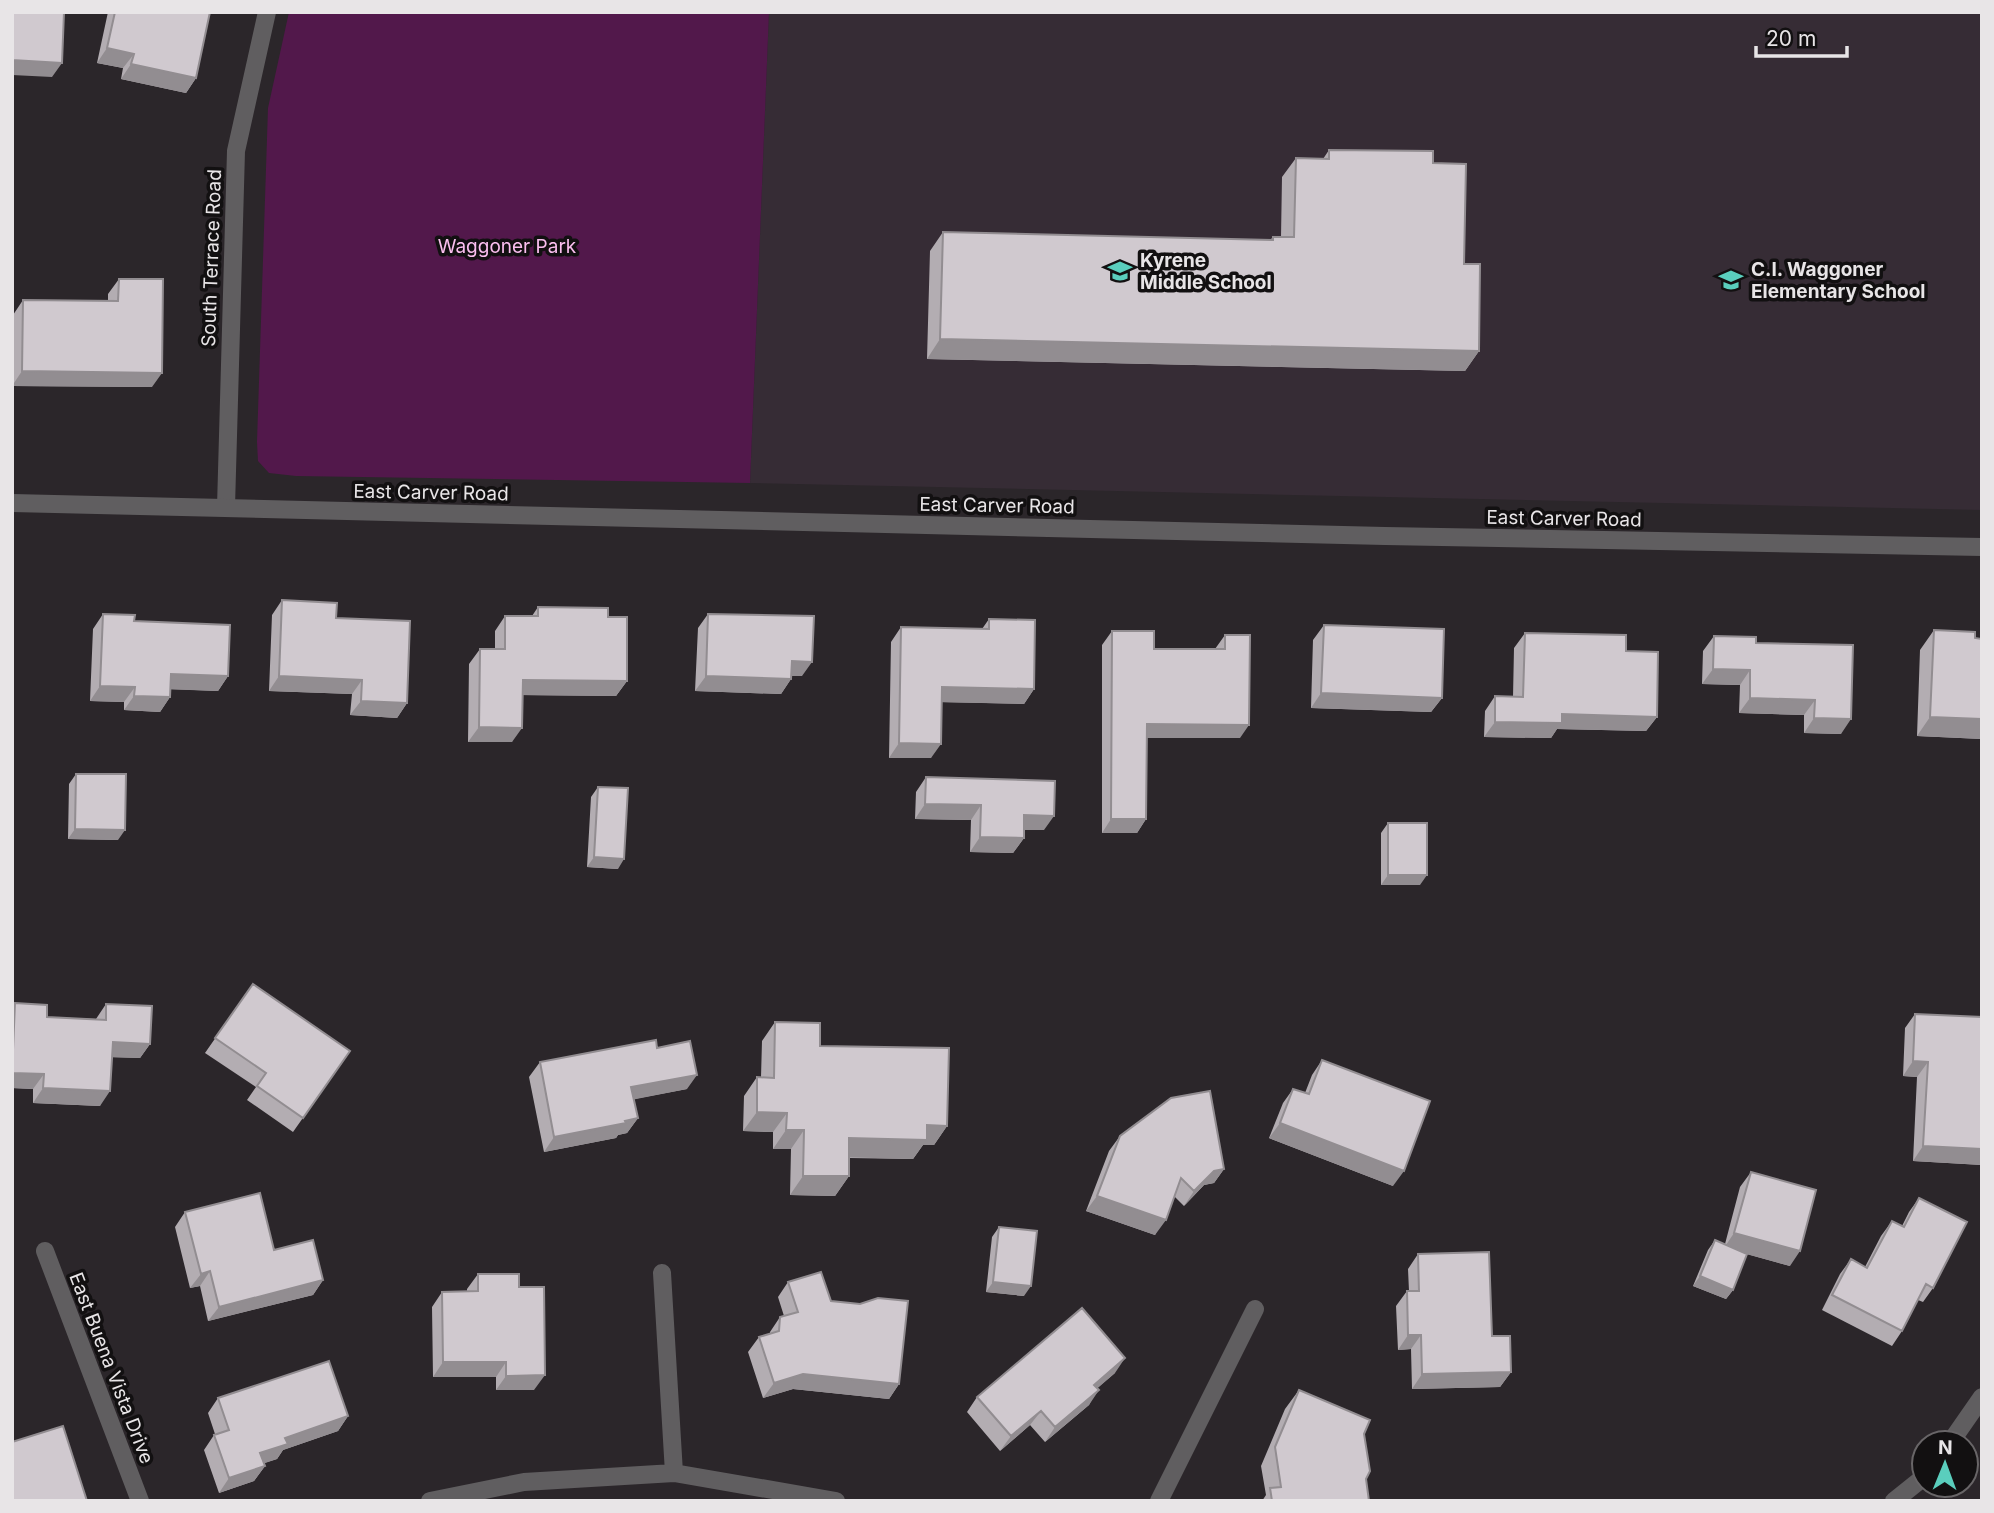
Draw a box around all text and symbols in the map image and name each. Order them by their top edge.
scale bar [1756,14,1847,58]
text: 20 m [1766,26,1816,51]
street label: South Terrace Road [197,169,226,347]
park label: Waggoner Park [438,235,577,258]
place label: Kyrene Middle School [1140,249,1272,294]
school or university icon: Kyrene Middle School [1106,257,1134,285]
place label: C.I. Waggoner Elementary School [1751,258,1925,303]
school or university icon: C.I. Waggoner Elementary School [1717,266,1745,294]
street label: East Carver Road [353,480,509,505]
street label: East Carver Road [919,493,1075,518]
street label: East Carver Road [1486,506,1642,531]
street label: East Buena Vista Drive [64,1269,159,1467]
north arrow [1910,1429,1980,1499]
text: N [1938,1436,1953,1459]

